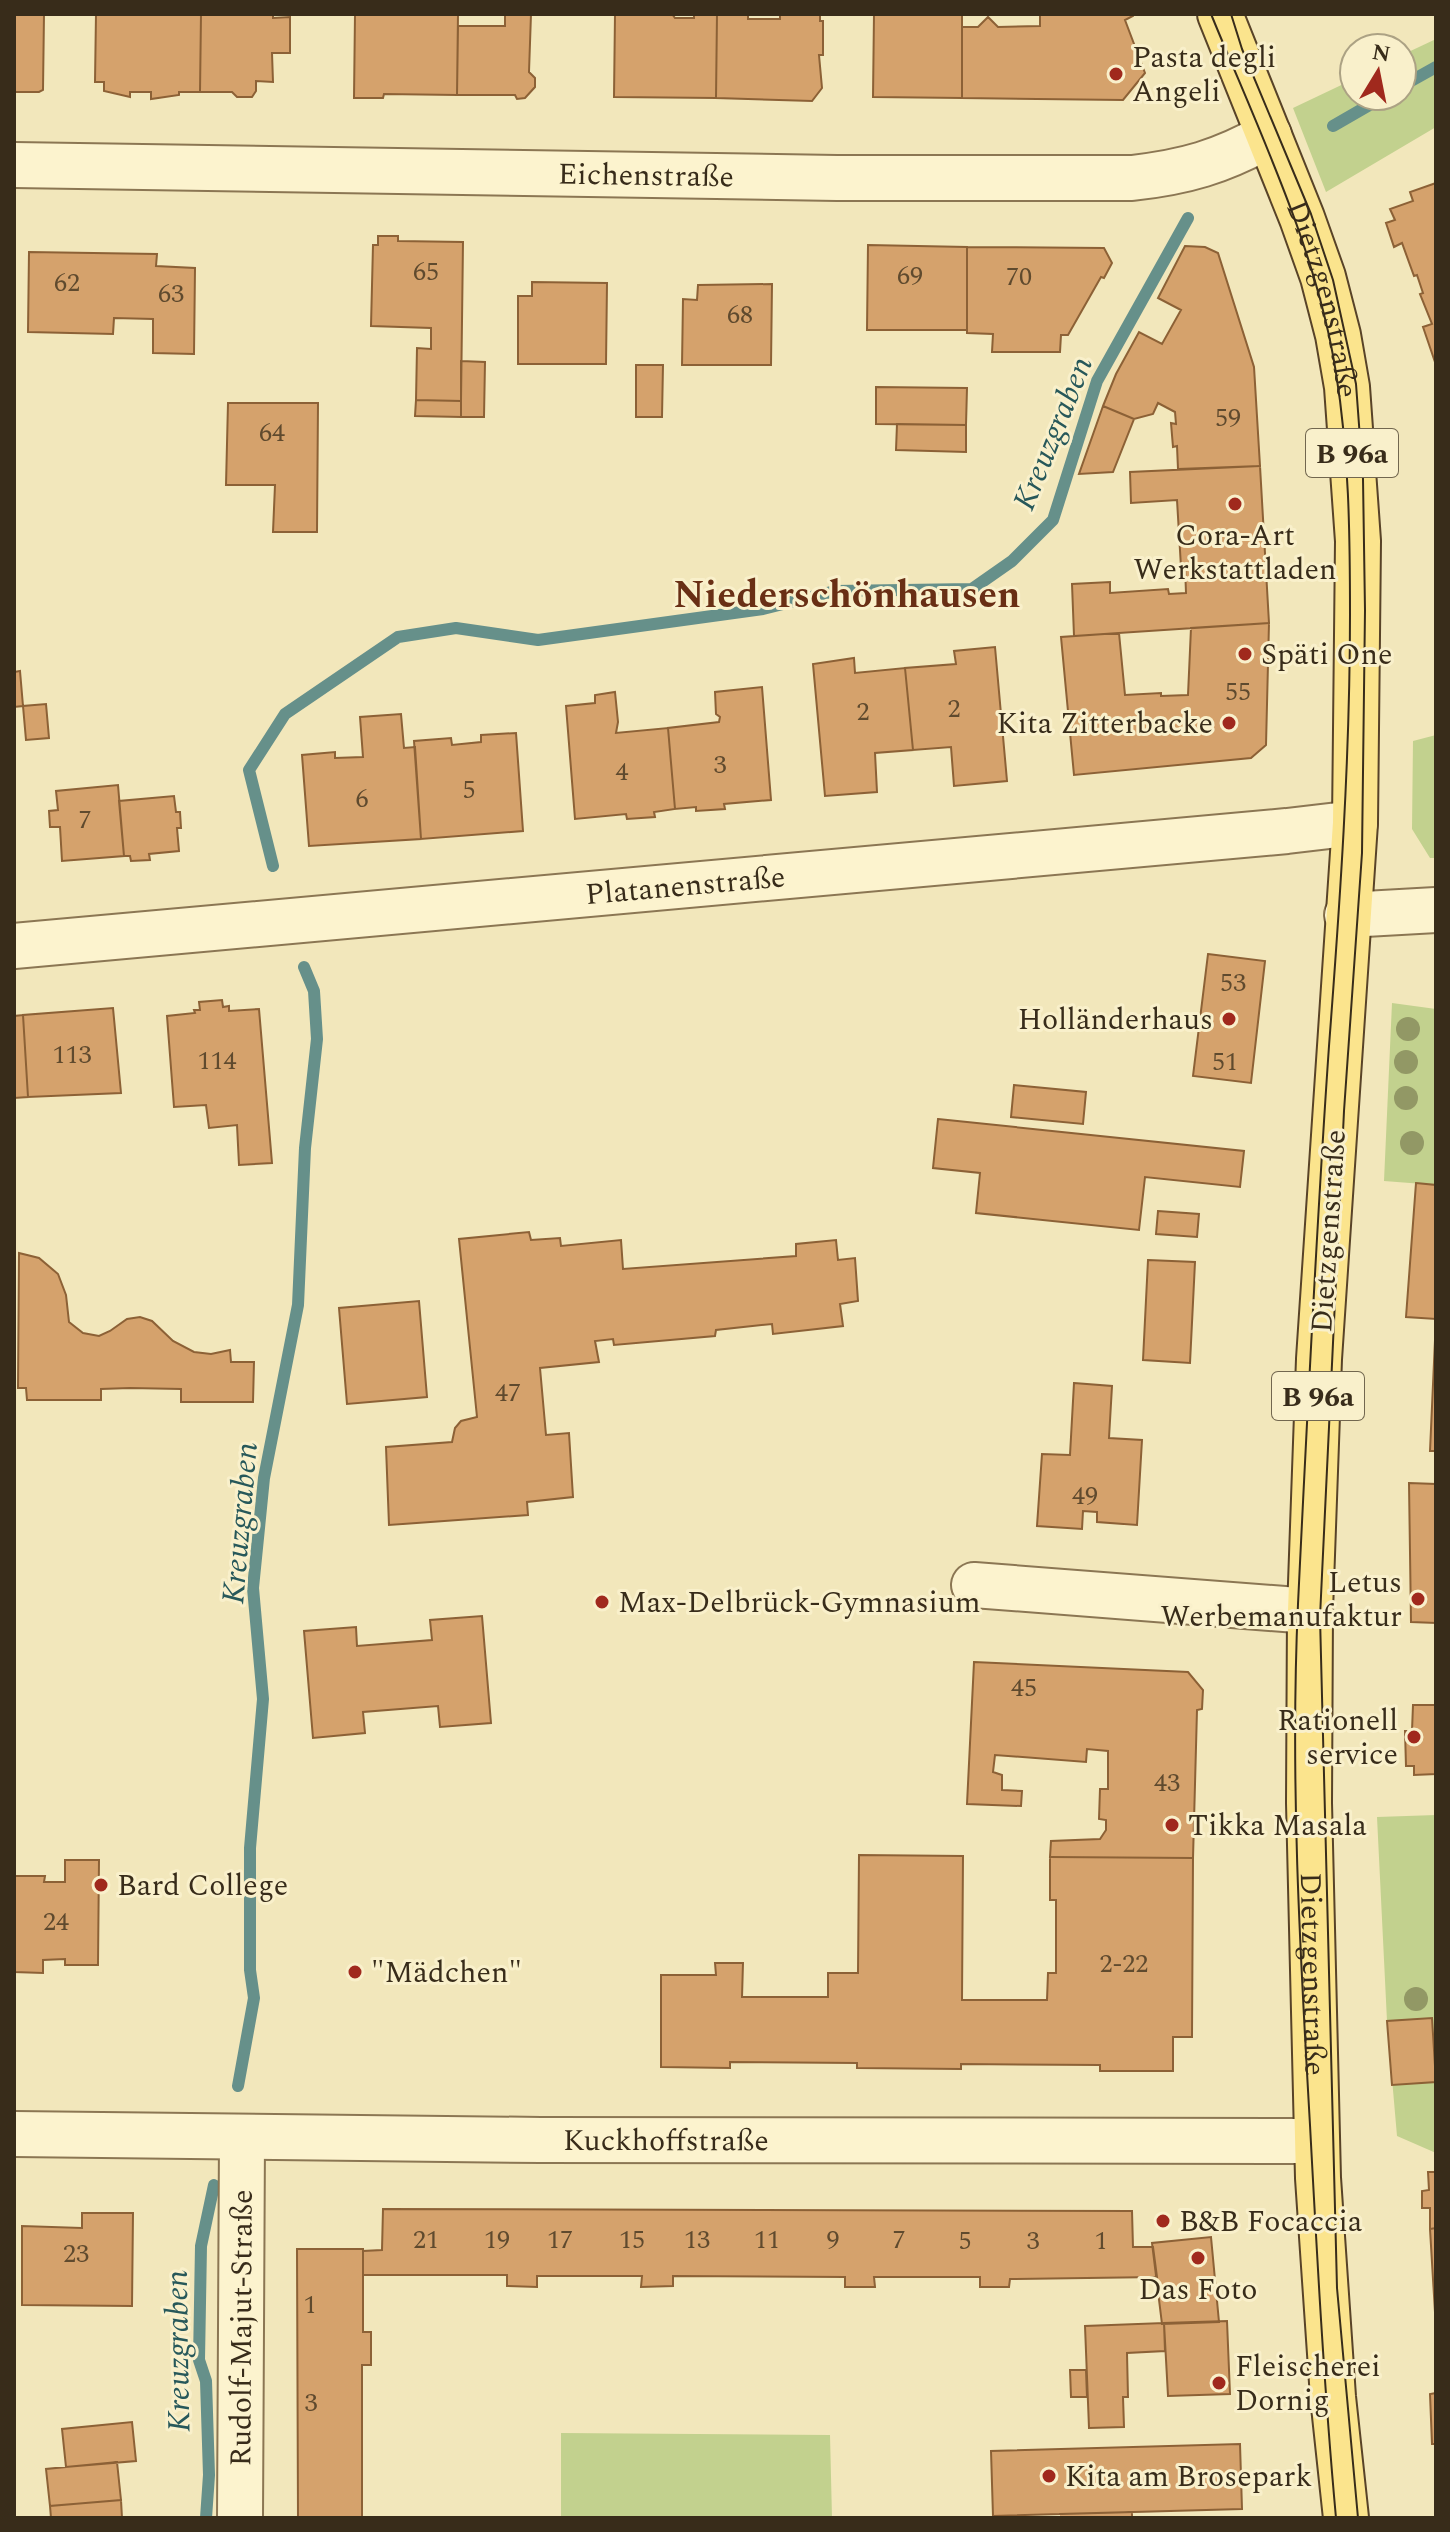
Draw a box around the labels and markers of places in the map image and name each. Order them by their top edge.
place label: Pasta degli Angeli [1132,35,1276,115]
marker: Pasta degli Angeli [1107,65,1125,83]
marker: Cora-Art Werkstattladen [1226,495,1244,513]
place label: Cora-Art Werkstattladen [1134,513,1336,593]
place label: Späti One [1261,632,1392,678]
marker: Späti One [1236,645,1254,663]
place label: Kita Zitterbacke [996,701,1213,747]
marker: Kita Zitterbacke [1220,714,1238,732]
place label: Holländerhaus [1018,997,1213,1043]
marker: Holländerhaus [1220,1010,1238,1028]
place label: Letus Werbemanufaktur [1160,1560,1402,1640]
place label: Max-Delbrück-Gymnasium [618,1580,981,1626]
marker: Letus Werbemanufaktur [1409,1590,1427,1608]
marker: Max-Delbrück-Gymnasium [593,1593,611,1611]
place label: Rationell service [1277,1698,1398,1778]
marker: Rationell service [1405,1728,1423,1746]
place label: Tikka Masala [1188,1803,1367,1849]
marker: Tikka Masala [1163,1816,1181,1834]
place label: Bard College [117,1863,288,1909]
marker: Bard College [92,1876,110,1894]
place label: "Mädchen" [371,1950,522,1996]
marker: "Mädchen" [346,1963,364,1981]
place label: B&B Focaccia [1179,2199,1363,2245]
marker: B&B Focaccia [1154,2212,1172,2230]
marker: Das Foto [1189,2249,1207,2267]
place label: Das Foto [1139,2267,1257,2313]
place label: Fleischerei Dornig [1235,2344,1381,2424]
marker: Fleischerei Dornig [1210,2374,1228,2392]
place label: Kita am Brosepark [1065,2454,1312,2500]
marker: Kita am Brosepark [1040,2467,1058,2485]

